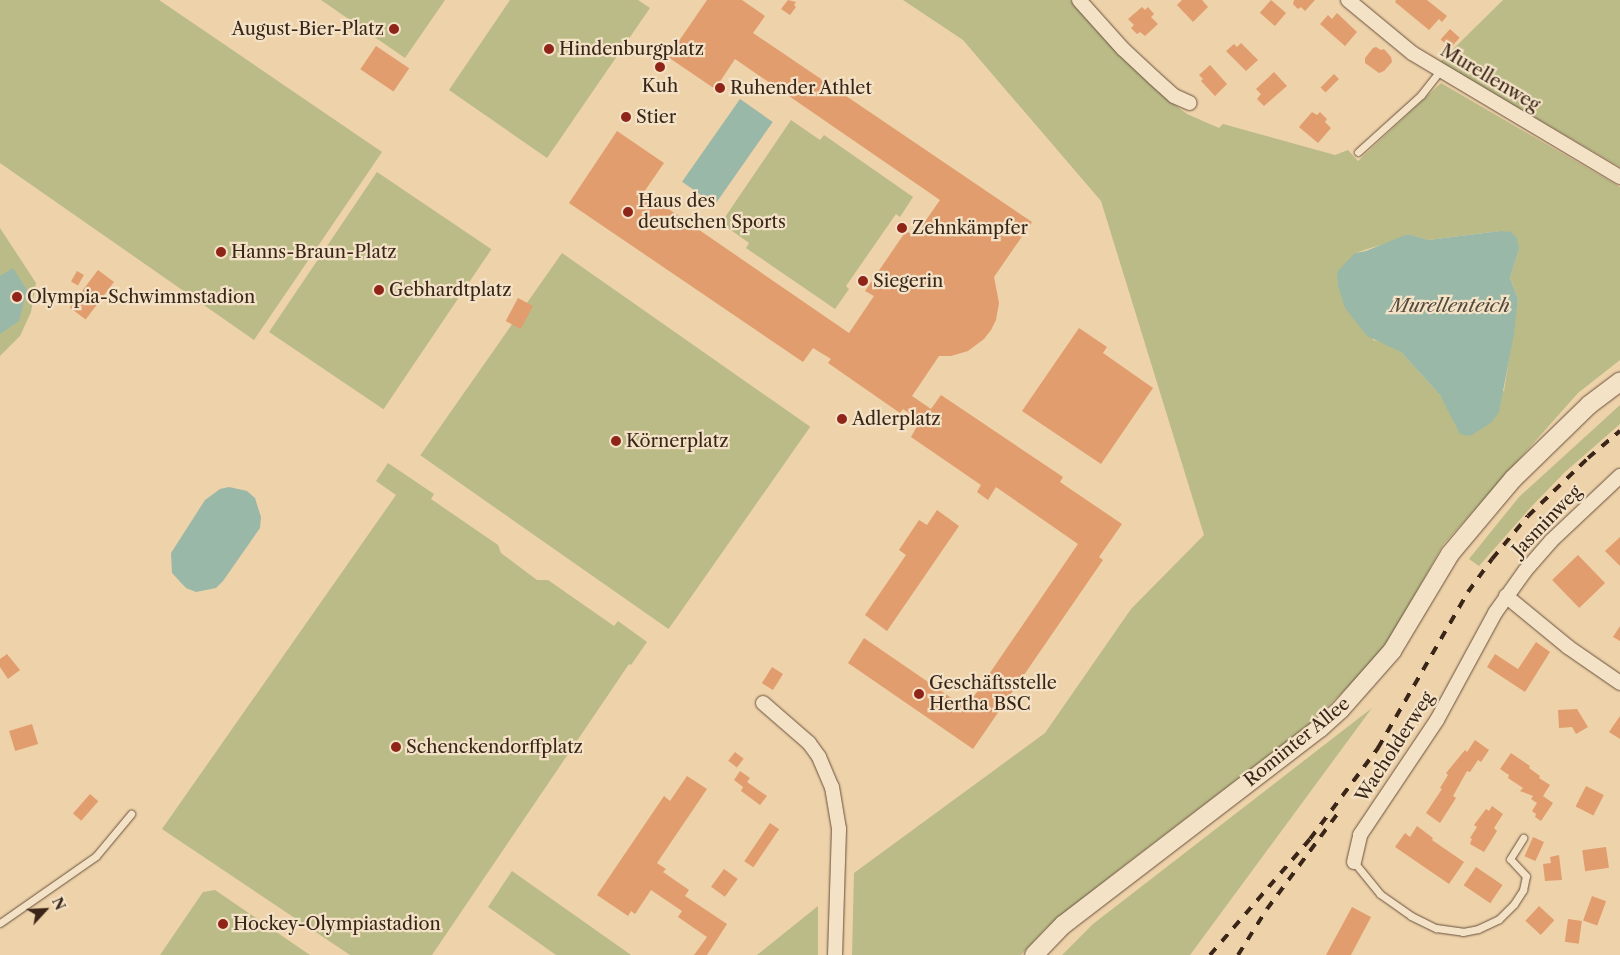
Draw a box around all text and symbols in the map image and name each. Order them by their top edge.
place label: August-Bier-Platz [232,18,384,40]
marker: August-Bier-Platz [388,23,400,35]
place label: Hindenburgplatz [559,38,704,60]
street label: Murellenweg [1436,40,1544,116]
marker: Hindenburgplatz [543,43,555,55]
marker: Kuh [654,61,666,73]
place label: Kuh [642,75,678,97]
place label: Ruhender Athlet [730,77,873,99]
marker: Ruhender Athlet [714,82,726,94]
place label: Stier [636,106,676,128]
marker: Stier [620,111,632,123]
place label: Haus des deutschen Sports [638,191,786,233]
marker: Haus des deutschen Sports [622,206,634,218]
place label: Zehnkämpfer [912,217,1028,239]
marker: Zehnkämpfer [896,222,908,234]
place label: Hanns-Braun-Platz [231,241,397,263]
marker: Hanns-Braun-Platz [215,246,227,258]
place label: Siegerin [873,270,943,292]
marker: Siegerin [857,275,869,287]
place label: Gebhardtplatz [389,279,511,301]
marker: Gebhardtplatz [373,284,385,296]
place label: Olympia-Schwimmstadion [27,286,255,308]
marker: Olympia-Schwimmstadion [11,291,23,303]
water label: Murellenteich [1390,295,1510,317]
place label: Adlerplatz [852,408,941,430]
marker: Adlerplatz [836,413,848,425]
place label: Körnerplatz [626,430,729,452]
marker: Körnerplatz [610,435,622,447]
street label: Jasminweg [1508,481,1586,561]
place label: Geschäftsstelle Hertha BSC [929,673,1057,716]
marker: Geschäftsstelle Hertha BSC [913,688,925,700]
street label: Wacholderweg [1351,688,1439,806]
street label: Rominter Allee [1239,693,1355,791]
place label: Schenckendorffplatz [406,736,583,758]
marker: Schenckendorffplatz [390,741,402,753]
north arrow [20,885,70,935]
text: N [48,894,69,913]
place label: Hockey-Olympiastadion [233,913,441,935]
marker: Hockey-Olympiastadion [217,918,229,930]

